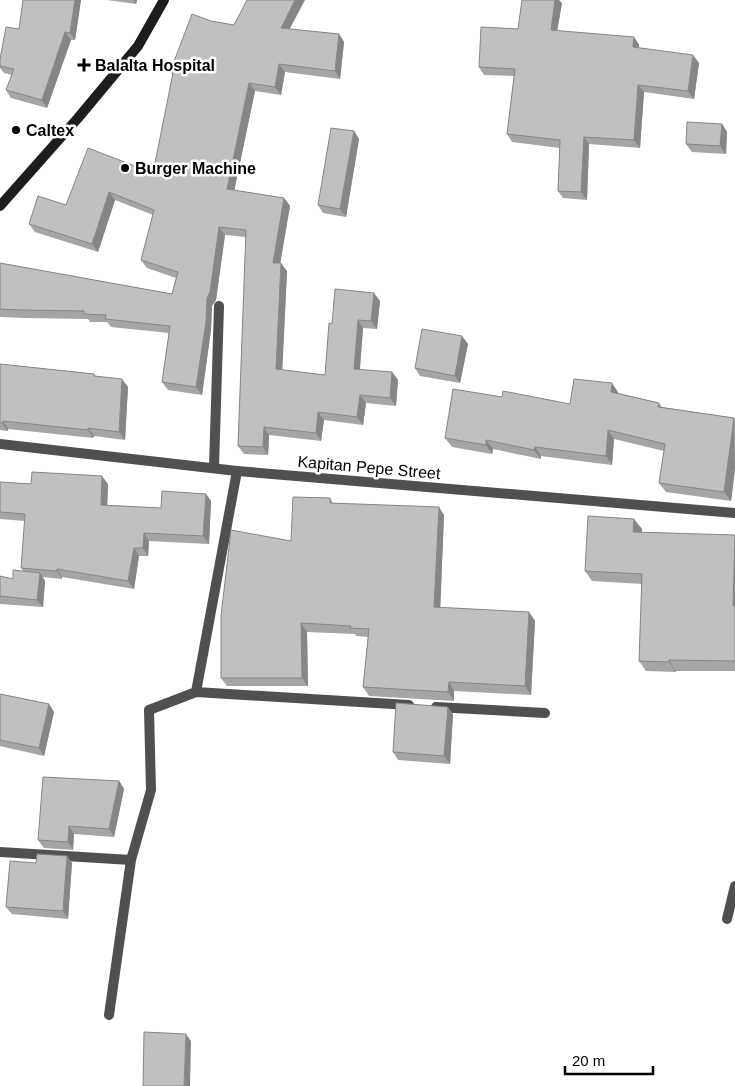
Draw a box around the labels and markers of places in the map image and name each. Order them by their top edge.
place label: Balalta Hospital [95,57,215,74]
marker: Balalta Hospital [77,58,91,72]
place label: Caltex [26,122,74,139]
marker: Caltex [10,124,22,136]
place label: Burger Machine [135,160,256,177]
marker: Burger Machine [119,162,131,174]

